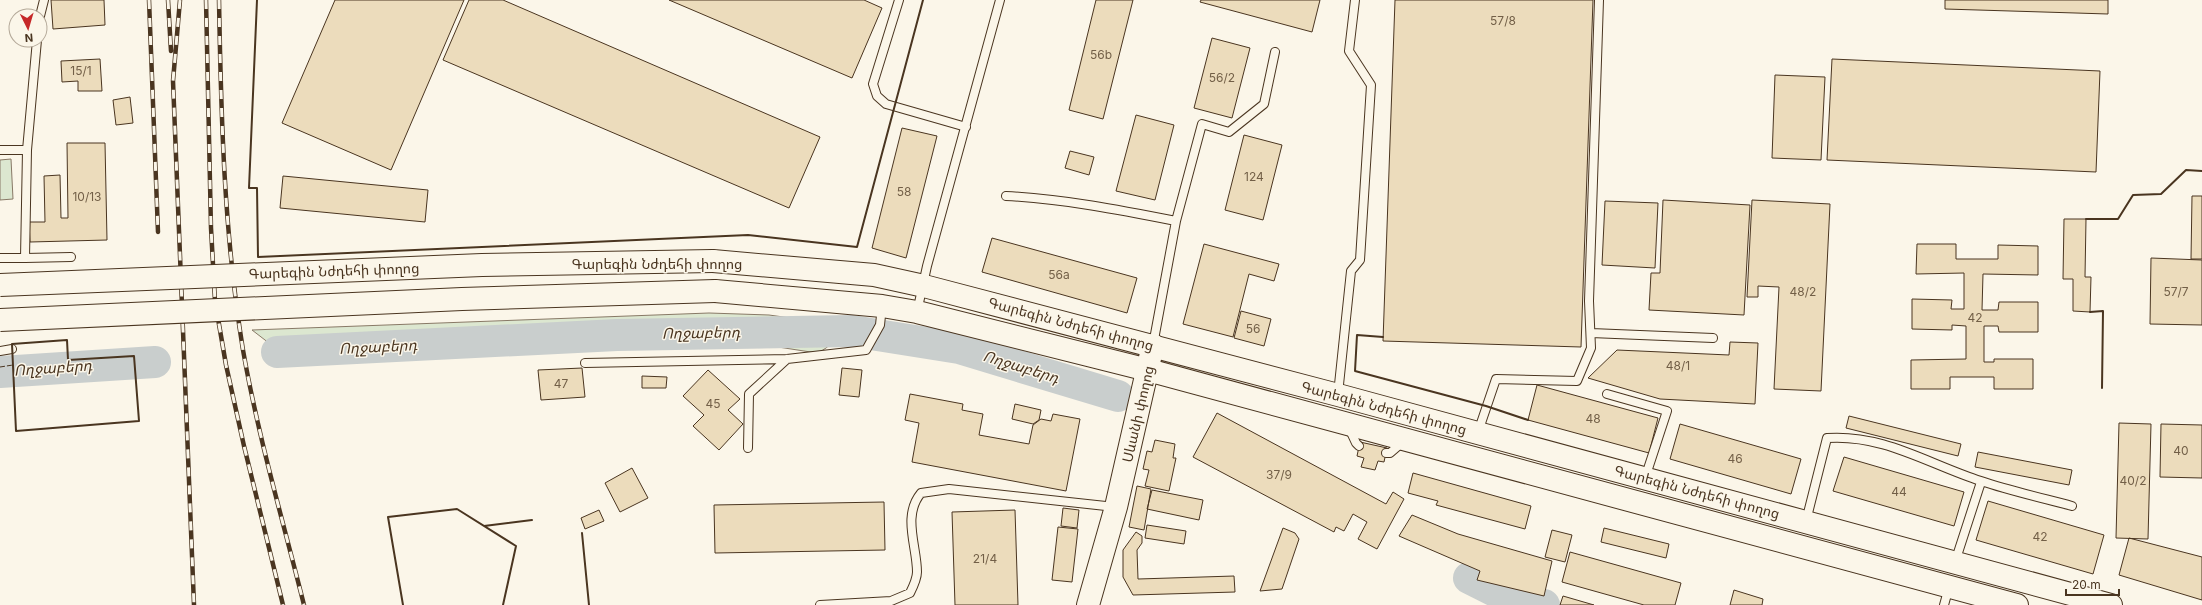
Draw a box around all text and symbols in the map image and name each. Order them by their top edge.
north arrow [8,8,48,48]
house number: 57/8 [1490,13,1516,28]
text: N [24,31,34,45]
house number: 56b [1090,47,1112,62]
house number: 15/1 [70,63,92,78]
house number: 56/2 [1209,70,1235,85]
house number: 124 [1244,169,1264,184]
house number: 58 [897,184,911,199]
house number: 10/13 [72,189,102,204]
street label: Գարեգին Նժդեհի փողոց [572,255,742,272]
street label: Գարեգին Նժդեհի փողոց [248,259,420,282]
house number: 56a [1048,267,1070,282]
house number: 48/2 [1790,284,1816,299]
house number: 57/7 [2163,284,2189,299]
street label: Գարեգին Նժդեհի փողոց [986,293,1156,354]
house number: 42 [1967,310,1983,325]
house number: 56 [1246,321,1260,336]
water label: Ողջաբերդ [662,322,741,343]
water label: Ողջաբերդ [338,335,418,358]
water label: Ողջաբերդ [981,346,1062,387]
water label: Ողջաբերդ [13,355,93,380]
house number: 48/1 [1666,358,1690,373]
street label: Սևանի փողոց [1118,364,1157,464]
house number: 47 [554,376,568,391]
street label: Գարեգին Նժդեհի փողոց [1299,377,1469,438]
house number: 45 [705,396,721,411]
house number: 48 [1585,411,1601,426]
house number: 40 [2173,443,2189,458]
house number: 46 [1727,451,1743,466]
street label: Գարեգին Նժդեհի փողոց [1612,461,1782,522]
house number: 37/9 [1266,467,1292,482]
house number: 40/2 [2120,473,2146,488]
house number: 44 [1891,484,1907,499]
house number: 42 [2032,529,2048,544]
house number: 21/4 [973,551,997,566]
scale bar [2066,571,2119,597]
text: 20 m [2072,577,2101,592]

